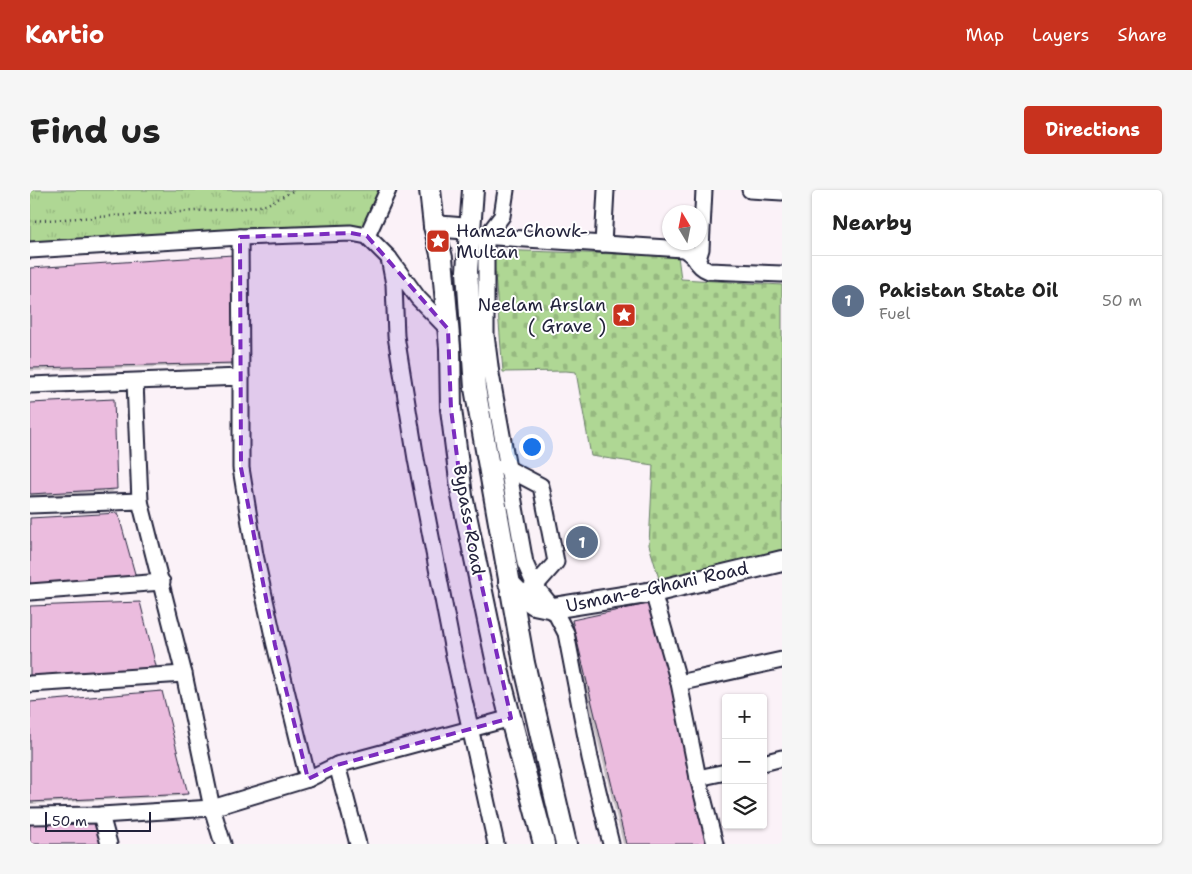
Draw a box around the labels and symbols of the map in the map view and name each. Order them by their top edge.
north arrow [662,205,707,250]
place label: Hamza Chowk- Multan [456,219,588,264]
place icon: Hamza Chowk- Multan [425,228,451,254]
place label: Neelam Arslan ( Grave ) [477,293,606,338]
place icon: Neelam Arslan ( Grave ) [611,302,637,328]
your location [519,434,545,460]
street label: Bypass Road [448,463,490,577]
pin: 1 [566,523,598,561]
street label: Usman-e-Ghani Road [564,556,750,618]
scale bar [45,809,151,832]

